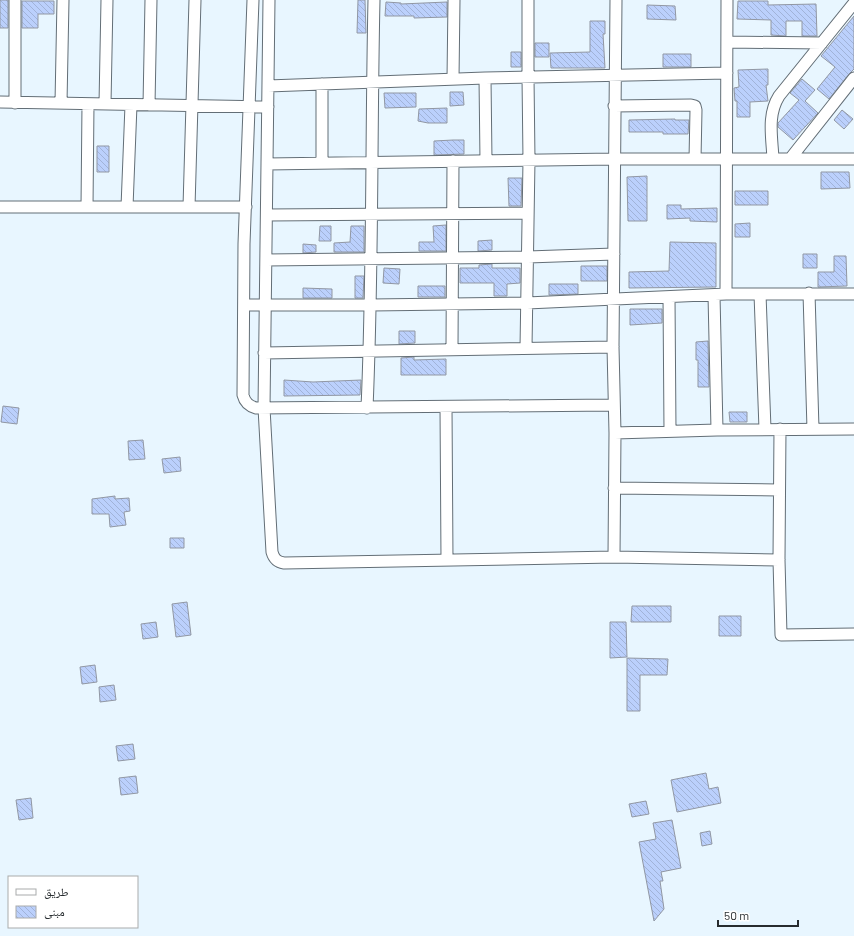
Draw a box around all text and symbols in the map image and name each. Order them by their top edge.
legend [8,876,138,928]
text: طريق [44,884,69,899]
scale bar [718,902,798,928]
text: مبنى [44,904,65,919]
text: 50 m [724,908,749,922]

